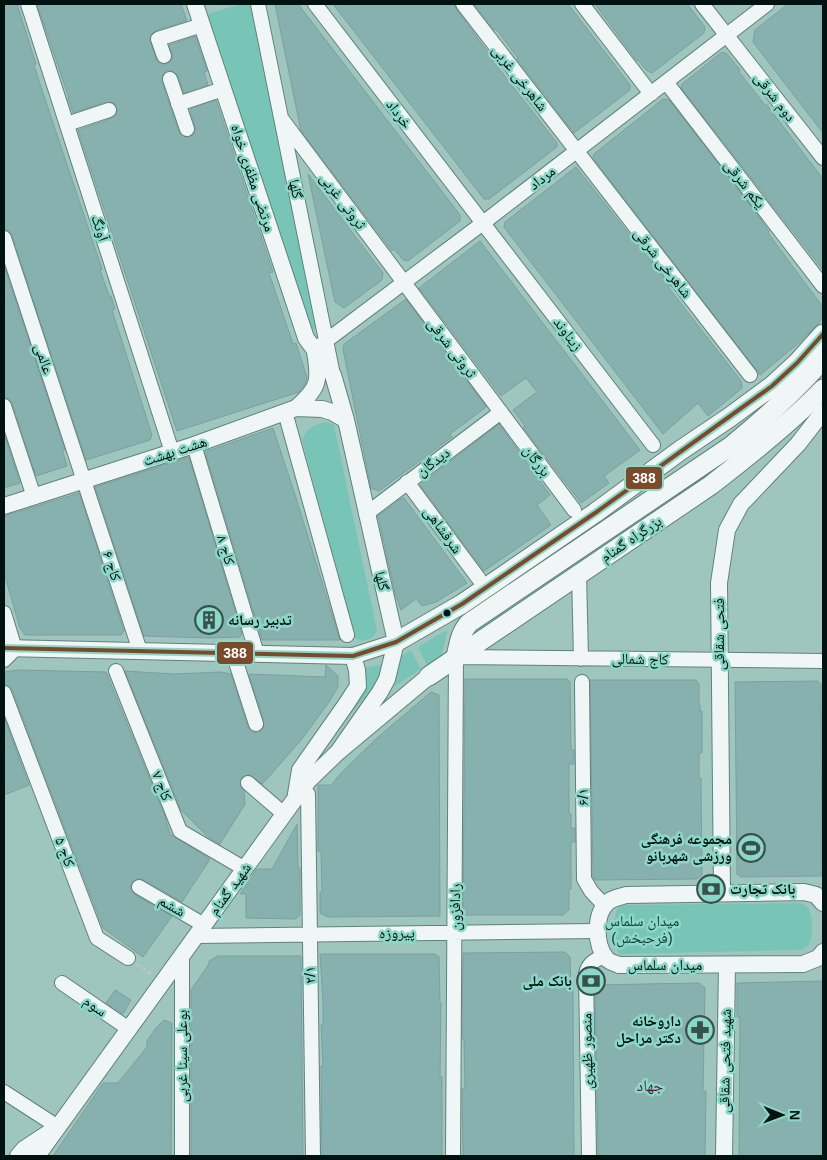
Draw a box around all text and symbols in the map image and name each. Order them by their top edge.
street label: شاهرخی غربی [488,41,552,116]
street label: دوم شرقی [749,69,800,126]
street label: خرداد [382,96,416,132]
street label: مرتضی مظفری خواه [226,122,279,235]
street label: یکم شرقی [720,156,770,213]
street label: مرداد [525,162,559,194]
street label: ثروتی غربی [315,169,370,233]
street label: گلها [285,178,307,201]
street label: آونگ [87,213,113,244]
street label: شاهرخی شرقی [629,224,696,302]
street label: ثروتی شرقی [423,314,480,382]
street label: زیناوند [550,314,587,355]
street label: عالمی [30,341,57,377]
street label: هشت بهشت [141,432,209,470]
street label: بزرگان [519,442,555,481]
street label: دیدگان [413,444,454,481]
line badge: 388 [625,466,663,490]
text: 388 [632,470,656,486]
street label: شرفشاهی [419,503,466,558]
street label: بزرگراه گمنام [597,512,666,567]
street label: کاج ۸ [212,533,239,567]
street label: کاج ۶ [98,549,125,584]
street label: گلها [371,570,393,593]
street label: فتحی شقاقی [710,598,729,670]
building icon: تدبیر رسانه [194,605,224,635]
unlabelled marker [442,608,452,618]
place label: تدبیر رسانه [228,611,292,629]
line badge: 388 [216,641,254,665]
text: 388 [223,645,247,661]
street label: کاج شمالی [611,650,669,669]
street label: کاج ۷ [147,768,176,804]
street label: ۶/۱ [574,788,591,806]
place label: مجموعه فرهنگی ورزشی شهربانو [641,830,732,865]
sports icon: مجموعه فرهنگی ورزشی شهربانو [736,833,766,863]
street label: کاج ۵ [50,835,79,870]
street label: شهید گمنام [205,859,256,919]
bank icon: بانک تجارت [696,874,726,904]
place label: بانک تجارت [730,880,795,898]
street label: رادافزون [446,883,465,931]
street label: ششم [155,891,189,922]
park label: میدان سلماس (فرحبخش) [605,912,679,948]
street label: پیروزه [379,924,415,942]
street label: میدان سلماس [628,956,702,975]
street label: ۲/۱ [301,966,318,984]
bank icon: بانک ملی [576,966,606,996]
place label: بانک ملی [523,972,572,990]
street label: سوم [79,992,110,1021]
street label: شهید فتحی شقاقی [715,1008,736,1113]
street label: بوعلی سینا غربی [173,1010,192,1102]
place label: داروخانه دکتر مراحل [616,1012,681,1047]
street label: منصور ظهیری [577,1013,598,1089]
pharmacy icon: داروخانه دکتر مراحل [685,1015,715,1045]
district label: جهاد [637,1077,663,1095]
north arrow [757,1090,807,1140]
text: N [787,1110,803,1120]

